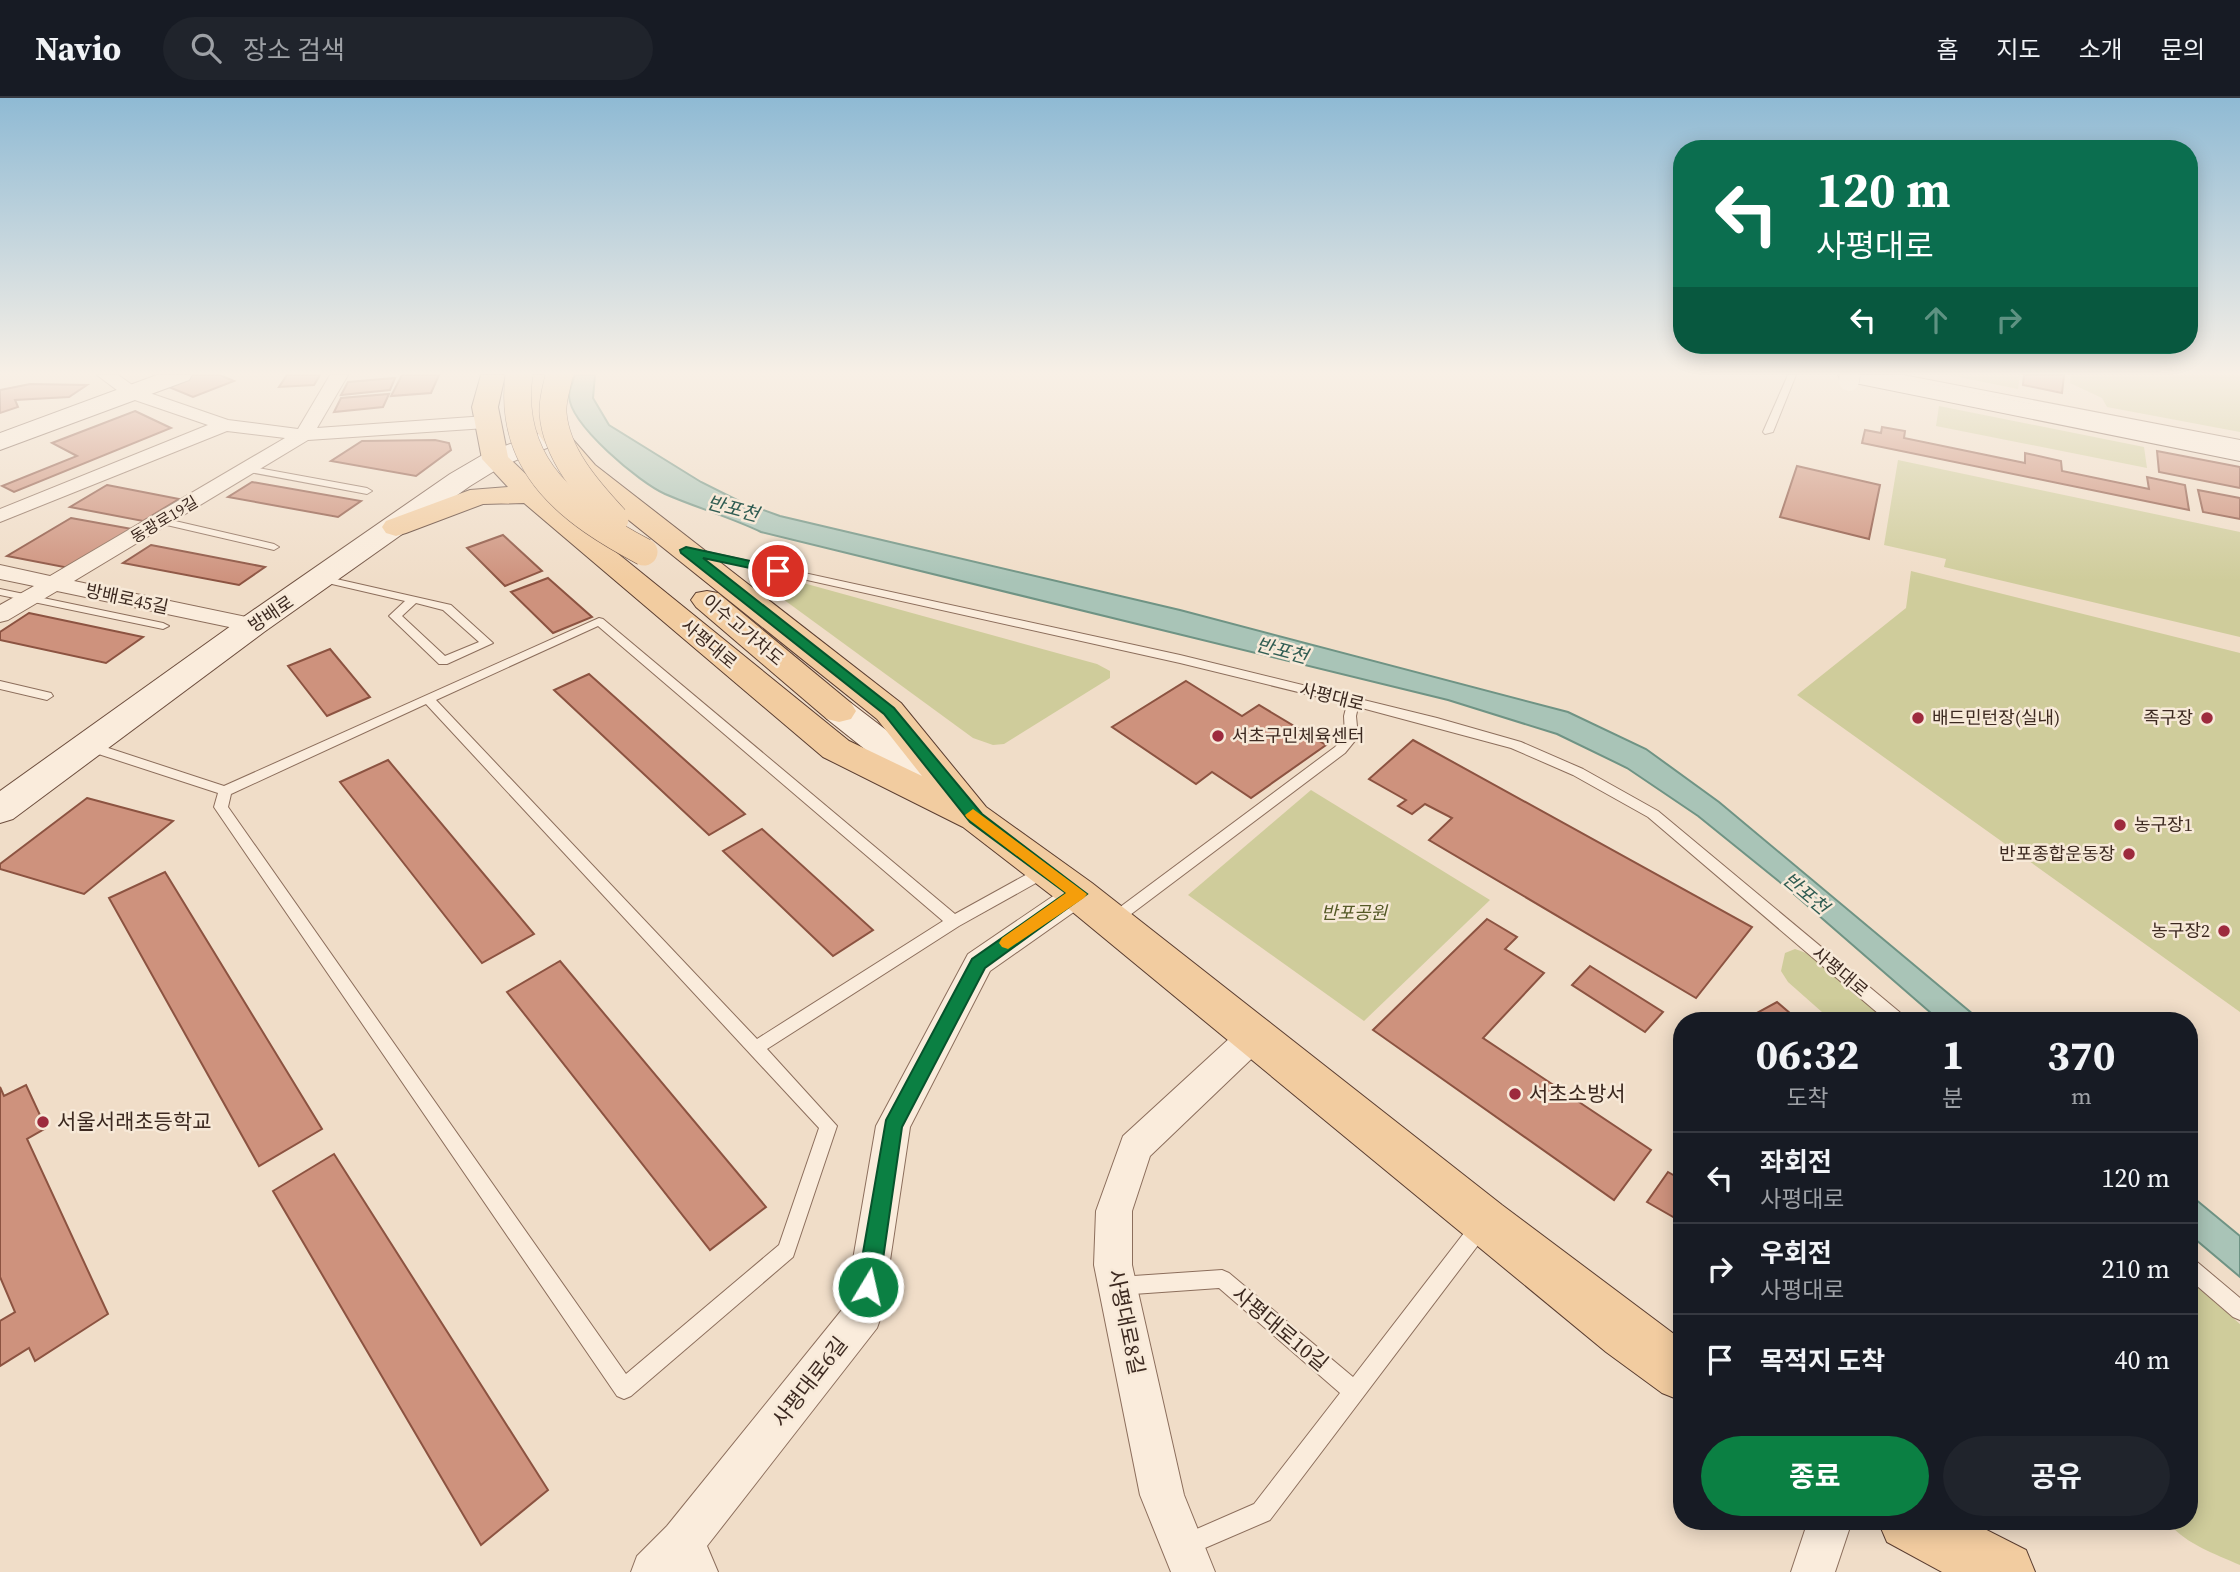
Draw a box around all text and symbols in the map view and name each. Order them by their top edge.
search box [163,17,653,80]
text: Navio [35,26,121,71]
icon: search [187,29,225,67]
text: 장소 검색 [243,32,345,68]
text: 홈 [1936,33,1958,66]
text: 지도 [1996,33,2041,66]
text: 소개 [2079,33,2123,66]
text: 문의 [2161,33,2205,66]
text: 120 m [1816,156,1951,223]
icon: left [1701,168,1792,259]
text: 사평대로 [1816,224,1934,268]
icon: left [1844,301,1882,339]
icon: ahead [1917,301,1955,339]
icon: right [1990,301,2028,339]
water label: 반포천 [704,489,763,528]
street label: 동광로19길 [126,490,202,548]
pin [748,541,808,601]
icon: arrive [759,552,797,590]
street label: 방배로45길 [83,578,171,619]
street label: 이수고가차도 [697,588,789,671]
street label: 방배로 [243,589,298,638]
street label: 사평대로 [676,613,743,674]
water label: 반포천 [1253,631,1312,670]
street label: 사평대로 [1297,676,1367,717]
place label: 배드민턴장(실내) [1932,705,2060,730]
place label: 족구장 [2143,705,2193,730]
marker: 배드민턴장(실내) [1910,710,1926,726]
marker: 족구장 [2199,710,2215,726]
place label: 서초구민체육센터 [1232,723,1364,748]
marker: 서초구민체육센터 [1210,728,1226,744]
place label: 농구장1 [2134,812,2193,837]
marker: 농구장1 [2112,817,2128,833]
place label: 반포종합운동장 [1999,841,2115,866]
marker: 반포종합운동장 [2121,846,2137,862]
water label: 반포천 [1778,866,1836,921]
park label: 반포공원 [1321,900,1389,925]
place label: 농구장2 [2151,918,2210,943]
marker: 농구장2 [2216,923,2232,939]
street label: 사평대로 [1807,941,1874,1002]
text: 06:32 [1756,1025,1859,1083]
text: 1 [1942,1025,1965,1083]
text: 370 [2047,1026,2115,1084]
place label: 서초소방서 [1529,1079,1626,1108]
text: m [2071,1080,2092,1112]
text: 도착 [1786,1082,1829,1114]
text: 분 [1943,1082,1964,1114]
marker: 서초소방서 [1507,1086,1523,1102]
place label: 서울서래초등학교 [57,1107,212,1136]
marker: 서울서래초등학교 [35,1114,51,1130]
text: 좌회전 [1760,1144,1832,1180]
icon: left [1701,1159,1739,1197]
text: 120 m [2102,1160,2170,1196]
text: 사평대로 [1760,1183,1845,1215]
text: 우회전 [1760,1235,1832,1271]
position arrow [831,1250,905,1324]
icon: right [1701,1250,1739,1288]
text: 210 m [2102,1251,2170,1287]
street label: 사평대로8길 [1101,1266,1152,1377]
text: 사평대로 [1760,1274,1845,1306]
street label: 사평대로10길 [1226,1280,1335,1378]
street label: 사평대로6길 [765,1331,854,1433]
icon: arrive [1701,1341,1739,1379]
text: 40 m [2115,1342,2170,1378]
text: 목적지 도착 [1760,1343,1885,1379]
button: 종료 [1701,1436,1929,1516]
button: 공유 [1943,1436,2170,1516]

